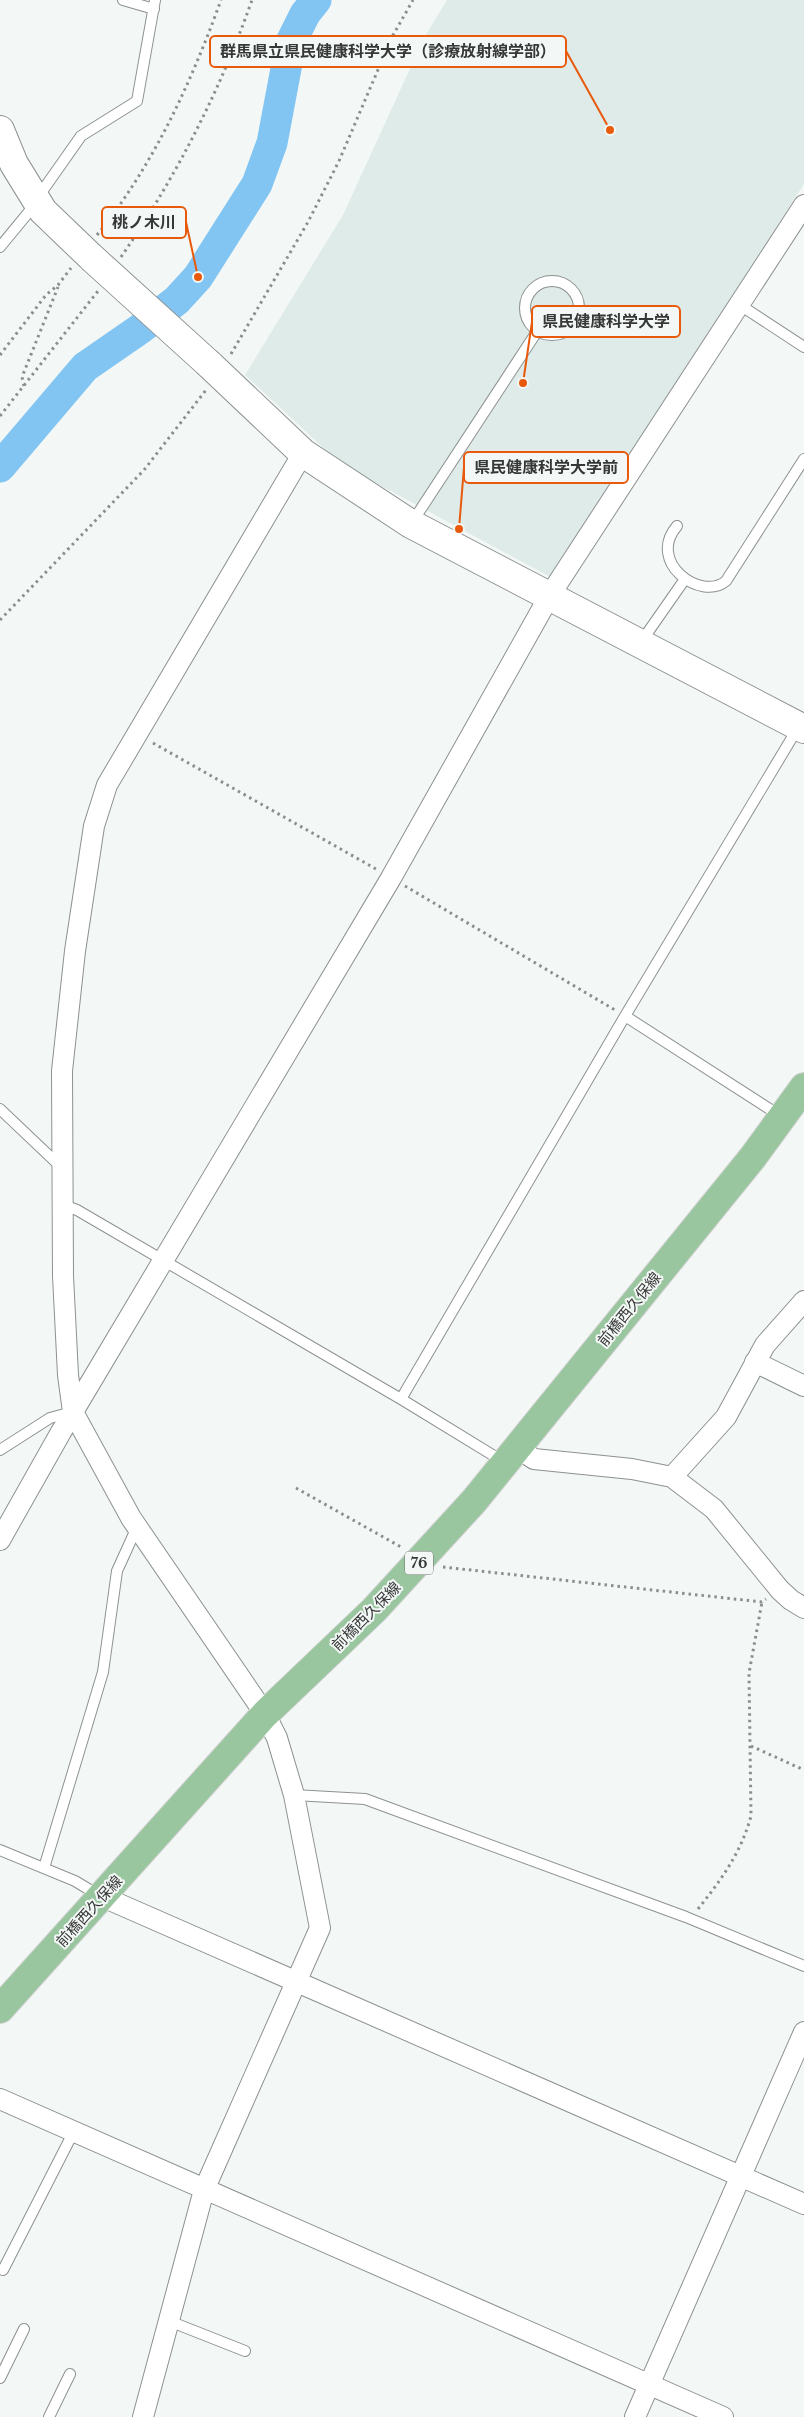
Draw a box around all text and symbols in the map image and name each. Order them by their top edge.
callout: 群馬県立県民健康科学大学（診療放射線学部） [210,36,566,67]
text: 群馬県立県民健康科学大学（診療放射線学部） [220,41,556,61]
callout: 桃ノ木川 [102,207,186,238]
text: 桃ノ木川 [112,212,176,232]
callout: 県民健康科学大学 [532,306,680,337]
text: 県民健康科学大学 [542,311,670,331]
callout: 県民健康科学大学前 [464,452,628,483]
text: 県民健康科学大学前 [474,457,618,477]
street label: 前橋西久保線 [593,1268,665,1350]
road number: 76 [405,1552,433,1575]
street label: 前橋西久保線 [327,1577,405,1655]
street label: 前橋西久保線 [52,1871,126,1951]

